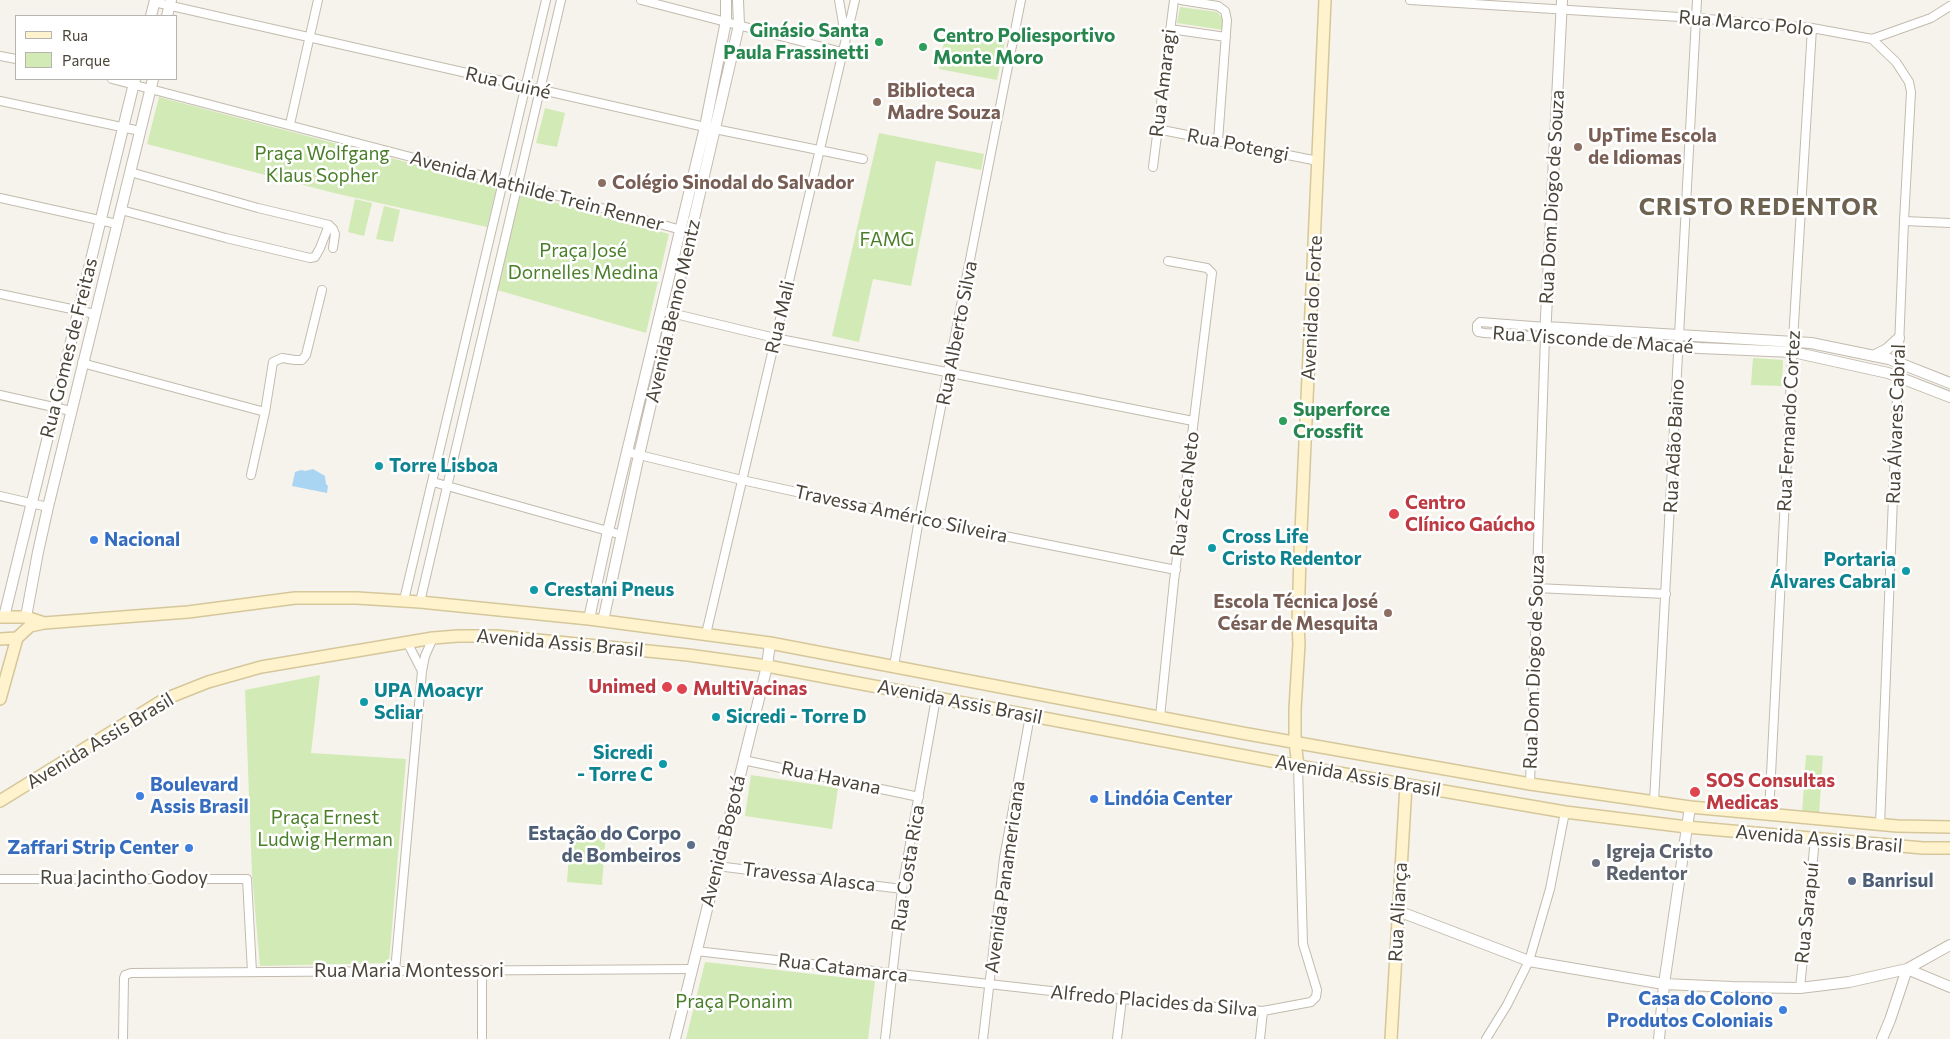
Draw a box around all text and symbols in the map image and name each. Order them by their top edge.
street label: Rua Marco Polo [1678,6,1814,40]
legend [15,15,178,80]
place label: Ginásio Santa Paula Frassinetti [723,20,869,64]
place label: Centro Poliesportivo Monte Moro [933,25,1115,69]
text: Rua [62,26,88,44]
street label: Rua Amaragi [1145,28,1181,138]
marker: Ginásio Santa Paula Frassinetti [873,36,885,48]
marker: Centro Poliesportivo Monte Moro [917,41,929,53]
text: Parque [62,51,110,69]
street label: Rua Guiné [463,62,553,104]
place label: Biblioteca Madre Souza [887,80,1001,124]
street label: Rua Dom Diogo de Souza [1535,89,1569,305]
marker: Biblioteca Madre Souza [871,96,883,108]
street label: Rua Potengi [1185,124,1291,166]
place label: UpTime Escola de Idiomas [1588,125,1717,169]
marker: UpTime Escola de Idiomas [1572,141,1584,153]
park label: Praça Wolfgang Klaus Sopher [254,143,390,187]
street label: Avenida Mathilde Trein Renner [408,146,666,236]
place label: Colégio Sinodal do Salvador [612,172,854,194]
marker: Colégio Sinodal do Salvador [596,177,608,189]
district label: CRISTO REDENTOR [1637,193,1881,221]
street label: Avenida Benno Mentz [641,217,705,405]
park label: FAMG [859,229,915,251]
street label: Avenida do Forte [1297,235,1327,381]
park label: Praça José Dornelles Medina [508,240,658,284]
street label: Rua Gomes de Freitas [36,256,102,440]
street label: Rua Alberto Silva [932,259,982,407]
street label: Rua Mali [761,278,799,356]
street label: Rua Visconde de Macaé [1492,322,1694,358]
street label: Rua Fernando Cortez [1773,330,1805,512]
street label: Rua Álvares Cabral [1882,344,1910,504]
street label: Rua Adão Baino [1659,378,1689,514]
place label: Superforce Crossfit [1293,399,1390,443]
marker: Superforce Crossfit [1277,415,1289,427]
street label: Rua Zeca Neto [1166,430,1204,558]
place label: Torre Lisboa [389,455,498,477]
marker: Torre Lisboa [373,460,385,472]
street label: Travessa Américo Silveira [792,480,1010,548]
place label: Centro Clínico Gaúcho [1405,492,1535,536]
marker: Centro Clínico Gaúcho [1387,507,1401,521]
place label: Cross Life Cristo Redentor [1222,526,1361,570]
place label: Nacional [104,529,180,551]
marker: Nacional [88,534,100,546]
marker: Cross Life Cristo Redentor [1206,542,1218,554]
place label: Portaria Álvares Cabral [1770,549,1896,593]
street label: Rua Dom Diogo de Souza [1519,554,1549,770]
marker: Portaria Álvares Cabral [1900,565,1912,577]
place label: Crestani Pneus [544,579,674,601]
marker: Crestani Pneus [528,584,540,596]
place label: Escola Técnica José César de Mesquita [1213,591,1378,635]
marker: Escola Técnica José César de Mesquita [1382,607,1394,619]
street label: Avenida Assis Brasil [476,624,644,662]
street label: Avenida Assis Brasil [876,675,1044,729]
place label: Unimed [588,676,656,698]
place label: MultiVacinas [693,678,807,700]
place label: UPA Moacyr Scliar [374,680,483,724]
marker: Unimed [660,680,674,694]
marker: MultiVacinas [675,682,689,696]
street label: Avenida Assis Brasil [22,688,178,794]
marker: UPA Moacyr Scliar [358,696,370,708]
place label: Sicredi - Torre D [726,706,866,728]
marker: Sicredi - Torre D [710,711,722,723]
place label: Sicredi - Torre C [577,742,653,786]
street label: Avenida Assis Brasil [1273,750,1443,802]
street label: Rua Havana [779,756,883,800]
marker: Sicredi - Torre C [657,758,669,770]
place label: SOS Consultas Medicas [1706,770,1835,814]
street label: Avenida Bogotá [696,773,750,909]
place label: Boulevard Assis Brasil [150,774,249,818]
street label: Avenida Panamericana [980,779,1030,975]
marker: SOS Consultas Medicas [1688,785,1702,799]
place label: Lindóia Center [1104,788,1232,810]
marker: Boulevard Assis Brasil [134,790,146,802]
marker: Lindóia Center [1088,793,1100,805]
street label: Rua Costa Rica [887,803,929,933]
park label: Praça Ernest Ludwig Herman [257,807,393,851]
street label: Avenida Assis Brasil [1735,820,1903,858]
place label: Estação do Corpo de Bombeiros [528,823,681,867]
place label: Zaffari Strip Center [7,837,179,859]
marker: Estação do Corpo de Bombeiros [685,839,697,851]
place label: Igreja Cristo Redentor [1606,841,1713,885]
marker: Zaffari Strip Center [183,842,195,854]
marker: Igreja Cristo Redentor [1590,857,1602,869]
street label: Travessa Alasca [741,858,877,896]
street label: Rua Sarapuí [1790,861,1824,965]
street label: Rua Aliança [1384,862,1412,962]
street label: Rua Jacintho Godoy [40,867,208,889]
place label: Banrisul [1862,870,1934,892]
marker: Banrisul [1846,875,1858,887]
street label: Rua Catamarca [777,949,909,987]
street label: Rua Maria Montessori [314,960,504,982]
street label: Alfredo Placides da Silva [1049,981,1259,1021]
place label: Casa do Colono Produtos Coloniais [1607,988,1773,1032]
park label: Praça Ponaim [675,991,793,1013]
marker: Casa do Colono Produtos Coloniais [1777,1004,1789,1016]

